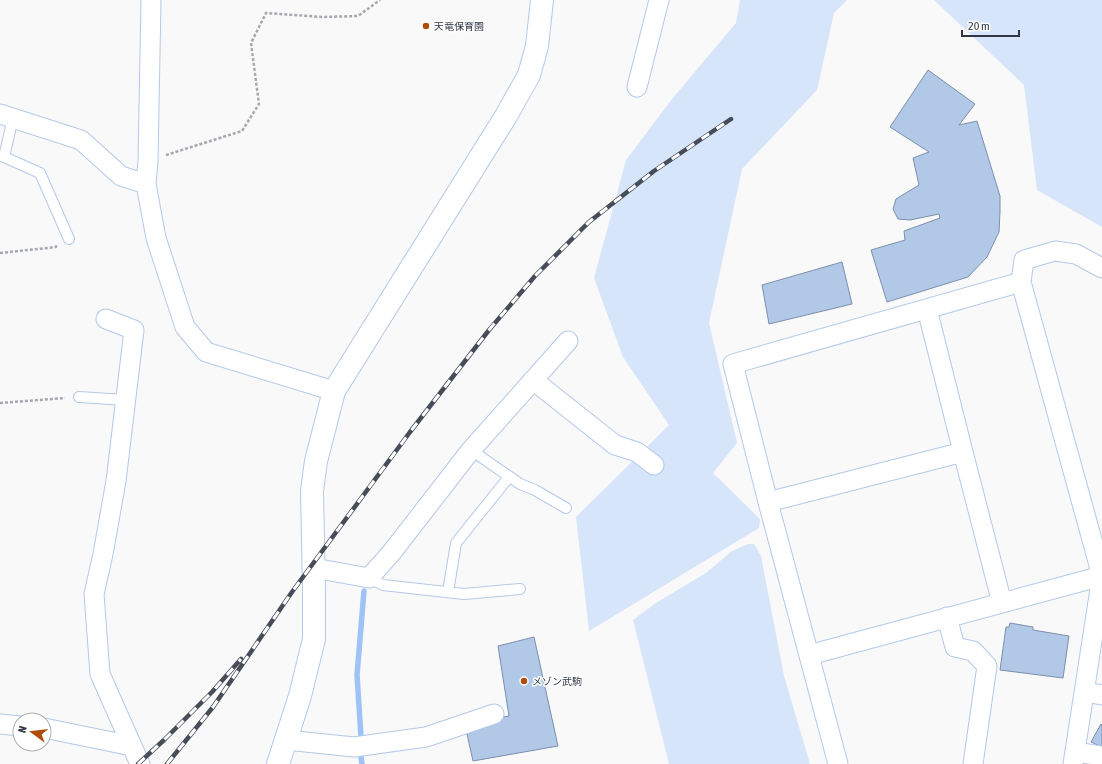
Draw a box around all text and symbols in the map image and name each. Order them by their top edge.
scale bar [962,12,1019,38]
text: 20 m [968,19,990,33]
marker: 天竜保育園 [421,21,431,31]
place label: 天竜保育園 [434,21,484,32]
marker: メゾン武駒 [519,676,529,686]
place label: メゾン武駒 [532,676,582,687]
north arrow [12,712,52,752]
text: N [16,725,29,734]

